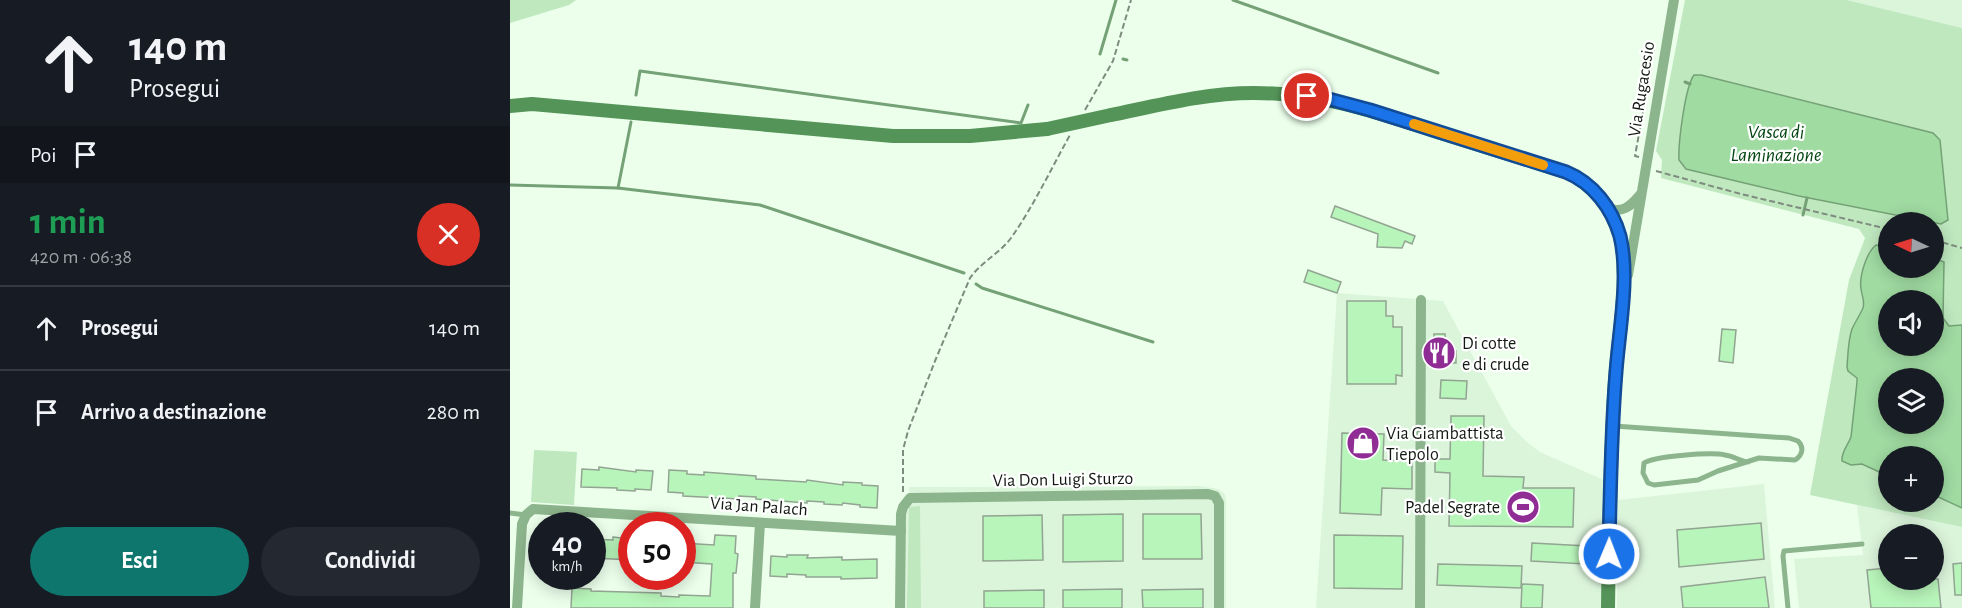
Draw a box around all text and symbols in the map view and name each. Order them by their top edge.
icon: ahead [30,24,108,102]
text: 140 m [129,26,227,68]
street label: Via Rugacesio [1626,40,1658,138]
pin [1281,70,1332,121]
text: Prosegui [129,75,220,102]
icon: arrive [1290,79,1323,112]
water label: Vasca di Laminazione [1731,122,1822,165]
icon: arrive [69,138,102,171]
text: Poi [30,144,57,166]
button: close [417,203,480,266]
text: 1 min [30,204,106,240]
north arrow [1878,212,1944,278]
map controls [1878,212,1944,590]
text: 420 m · 06:38 [30,247,132,267]
button: sound [1878,290,1944,356]
icon: ahead [30,312,63,345]
text: Prosegui [81,317,158,339]
text: 140 m [429,317,480,339]
restaurant icon: Di cotte e di crude [1421,335,1457,371]
place label: Di cotte e di crude [1462,335,1529,374]
button: layers [1878,368,1944,434]
icon: arrive [30,396,63,429]
text: Arrivo a destinazione [81,401,266,423]
text: 280 m [427,401,480,423]
shop icon: Via Giambattista Tiepolo [1345,425,1381,461]
place label: Via Giambattista Tiepolo [1386,425,1504,464]
button: + [1878,446,1944,512]
street label: Via Don Luigi Sturzo [993,470,1134,490]
sports icon: Padel Segrate [1505,489,1541,525]
street label: Via Jan Palach [710,495,808,519]
place label: Padel Segrate [1405,499,1500,517]
speed limit sign: 50 [618,512,696,590]
position arrow [1577,522,1641,586]
button: − [1878,524,1944,590]
button: Esci [30,527,249,596]
button: Condividi [261,527,480,596]
text: 40 [552,529,582,559]
text: km/h [552,559,582,574]

